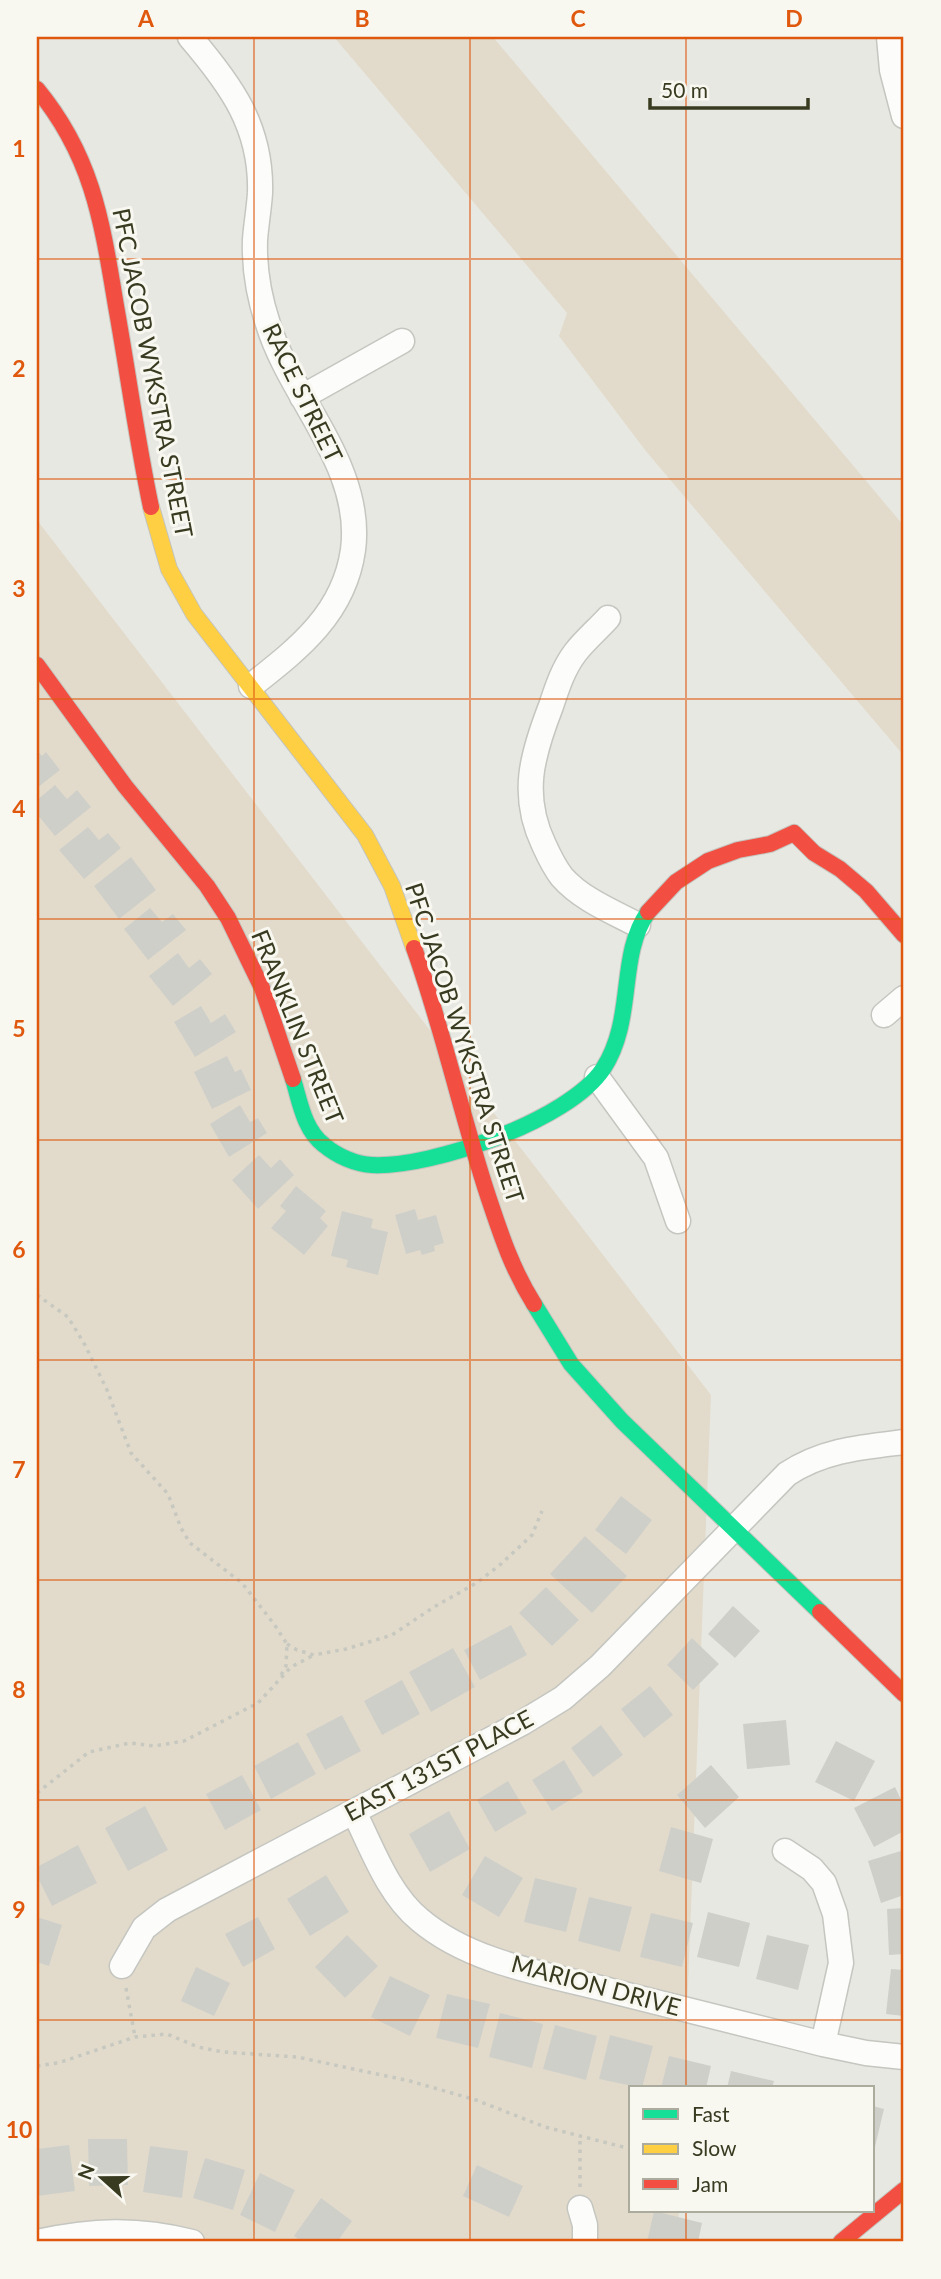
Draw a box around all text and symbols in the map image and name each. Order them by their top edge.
text: A [137,4,155,32]
text: B [354,4,370,32]
text: C [570,4,586,32]
text: D [785,4,803,32]
scale bar [650,66,808,110]
text: 50 m [661,77,708,102]
text: 1 [12,134,26,162]
street label: PFC JACOB WYKSTRA STREET [107,206,200,540]
street label: RACE STREET [257,318,349,467]
text: 2 [12,354,26,382]
text: 3 [12,574,26,602]
text: 4 [12,794,26,822]
street label: PFC JACOB WYKSTRA STREET [400,879,531,1206]
street label: FRANKLIN STREET [246,925,351,1128]
text: 5 [12,1014,26,1042]
text: 6 [12,1235,26,1263]
text: 7 [12,1455,26,1483]
text: 8 [12,1675,26,1703]
street label: EAST 131ST PLACE [339,1703,538,1827]
text: 9 [12,1895,26,1923]
street label: MARION DRIVE [509,1948,684,2021]
legend [629,2086,874,2212]
text: Fast [692,2101,730,2126]
text: 10 [6,2115,32,2143]
text: Slow [692,2135,737,2160]
north arrow [66,2142,136,2212]
text: N [72,2161,99,2183]
text: Jam [692,2171,728,2196]

